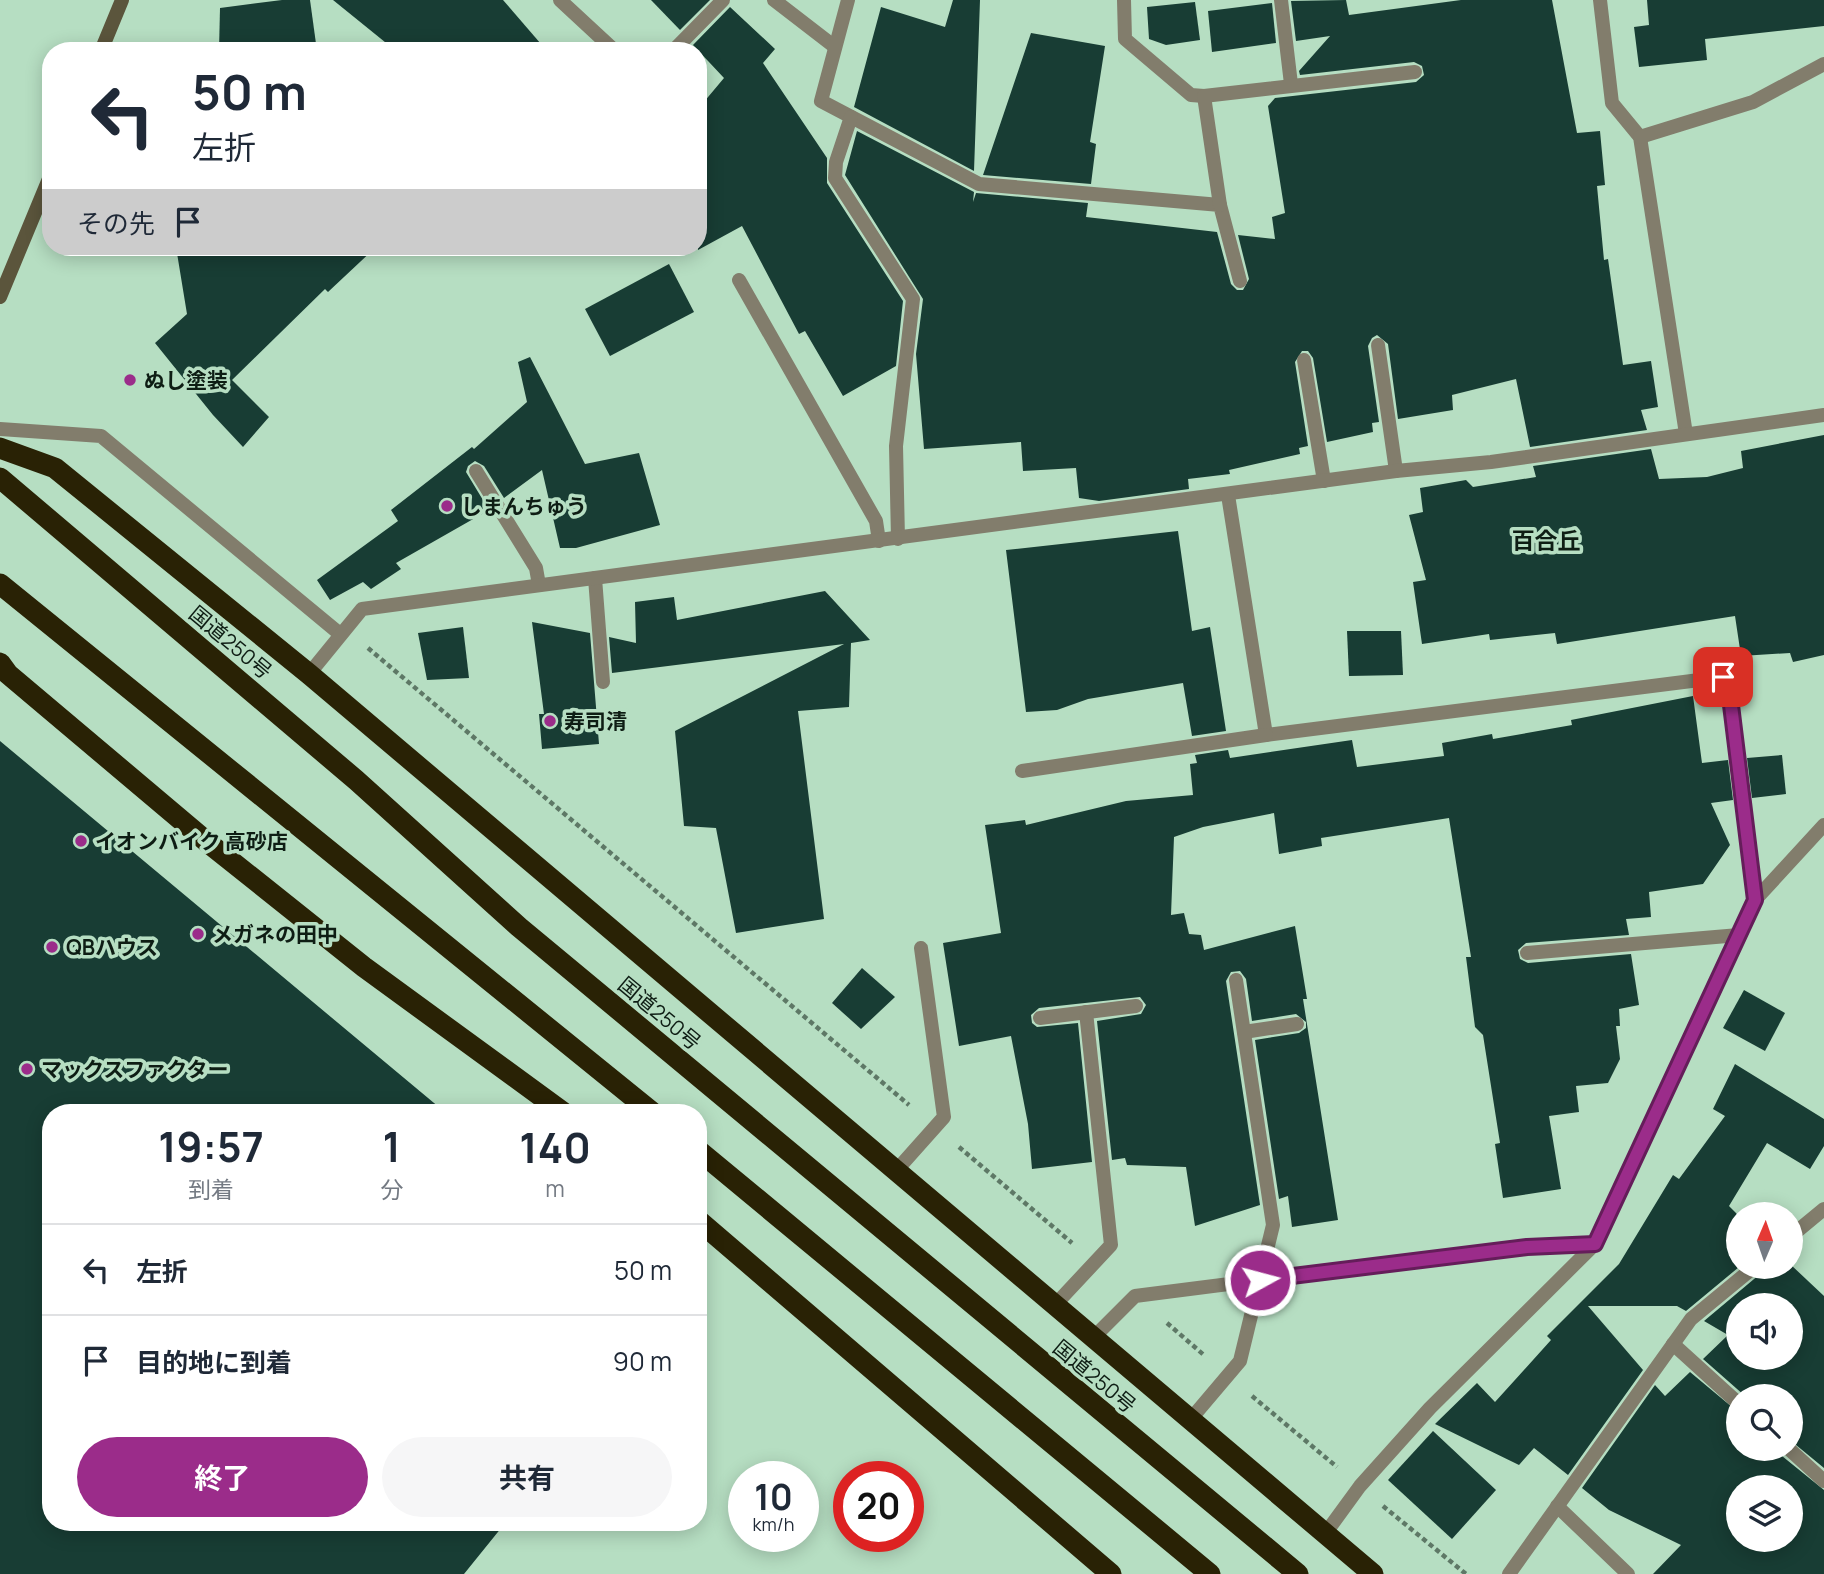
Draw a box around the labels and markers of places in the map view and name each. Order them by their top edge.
place label: ぬし塗装 [144,366,228,394]
marker: ぬし塗装 [122,372,138,388]
place label: しまんちゅう [461,492,587,520]
marker: しまんちゅう [439,498,455,514]
pin [1693,647,1753,707]
place label: 寿司清 [564,707,627,735]
marker: 寿司清 [542,713,558,729]
place label: イオンバイク 高砂店 [95,827,288,855]
marker: イオンバイク 高砂店 [73,833,89,849]
place label: メガネの田中 [212,920,338,948]
marker: メガネの田中 [190,926,206,942]
place label: QBハウス [66,933,158,961]
marker: QBハウス [44,939,60,955]
place label: マックスファクター [41,1055,229,1083]
marker: マックスファクター [19,1061,35,1077]

